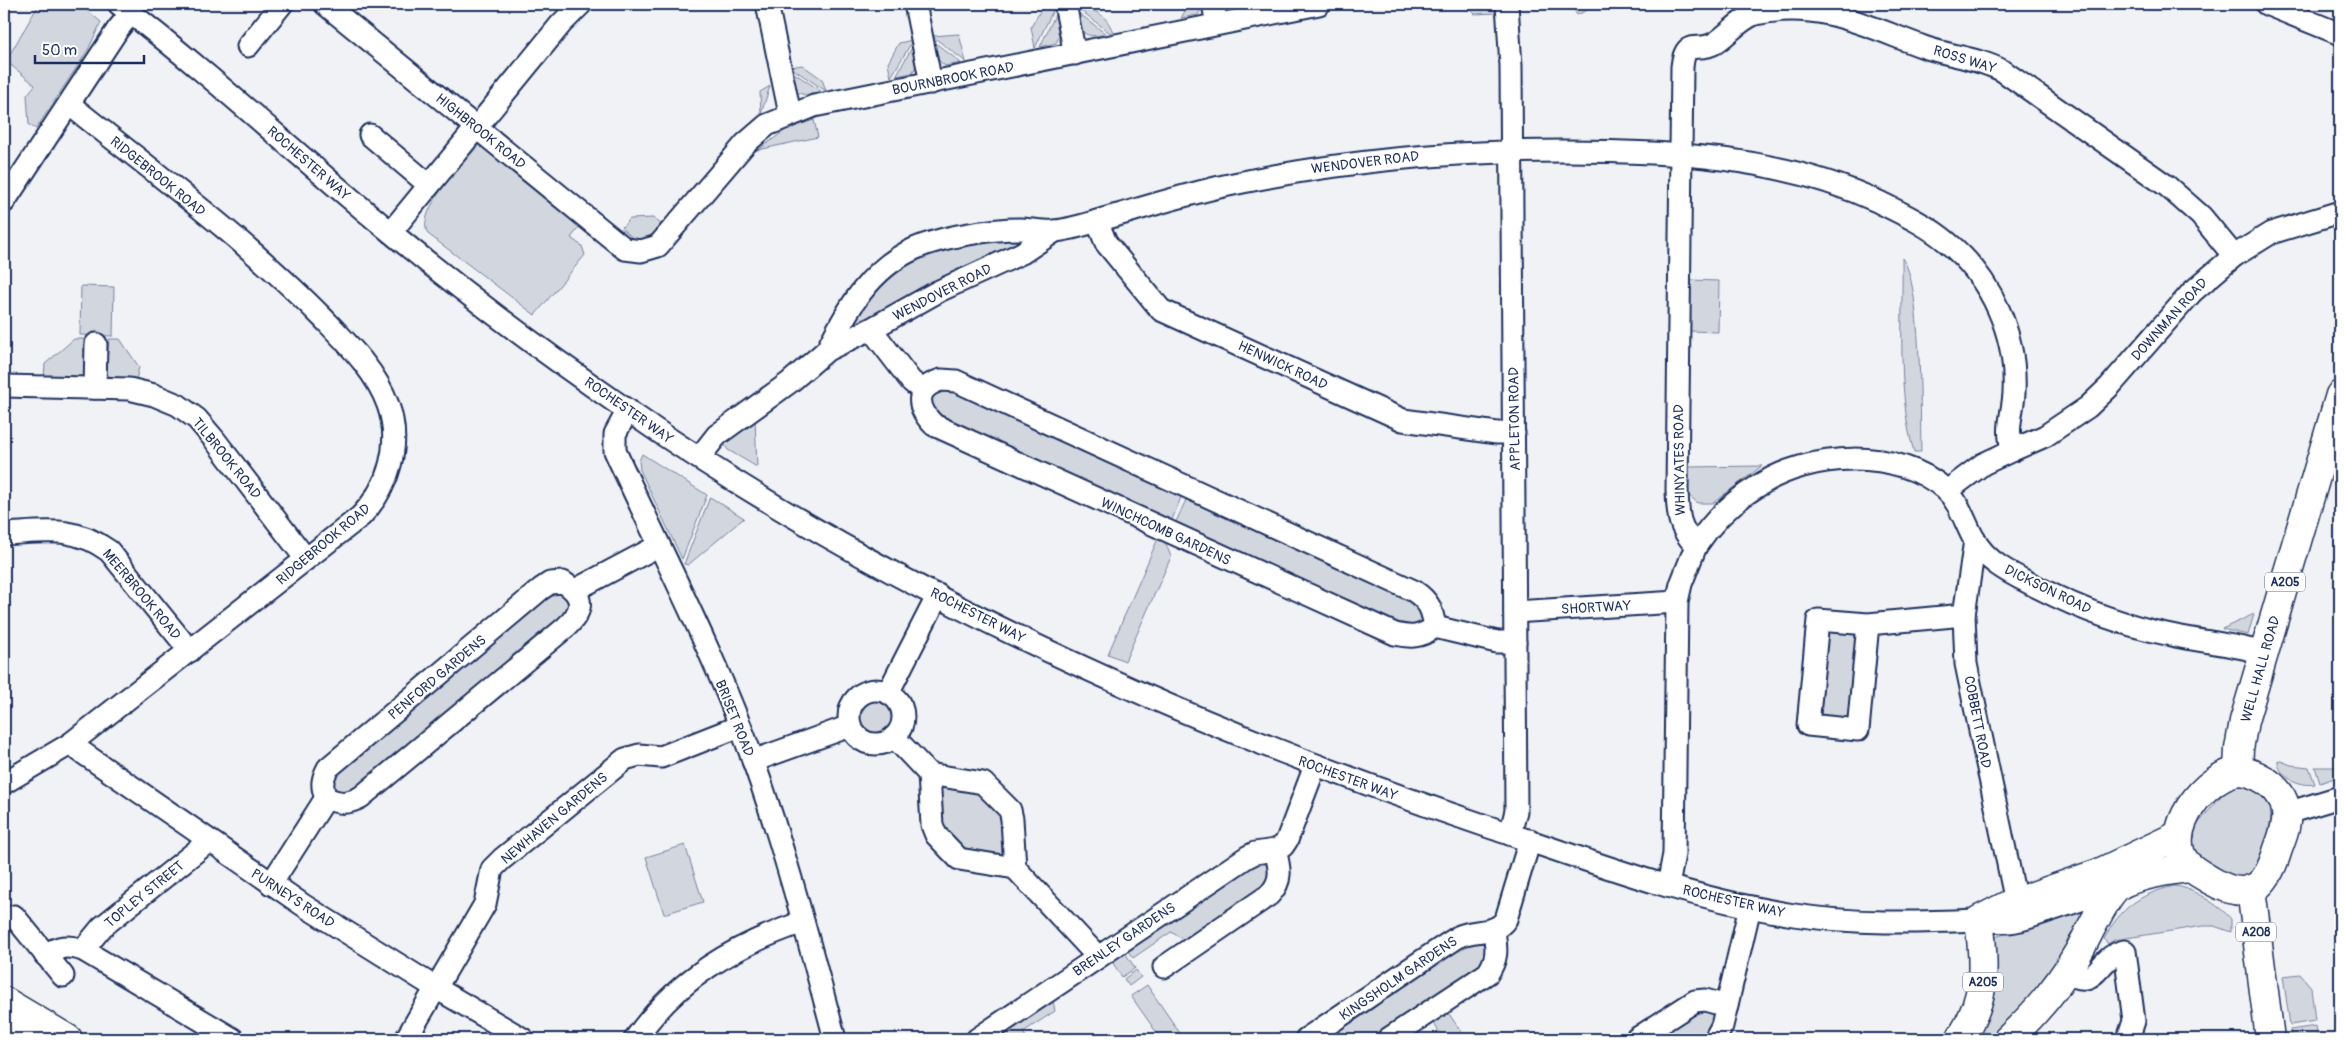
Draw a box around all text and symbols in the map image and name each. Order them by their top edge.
scale bar [35,32,144,64]
text: 50 m [42,41,77,60]
street label: ROSS WAY [1931,42,1998,77]
street label: BOURNBROOK ROAD [891,58,1016,99]
street label: HIGHBROOK ROAD [432,90,529,173]
street label: ROCHESTER WAY [264,123,354,204]
street label: RIDGEBROOK ROAD [107,133,209,220]
street label: WENDOVER ROAD [1310,147,1420,178]
street label: WENDOVER ROAD [890,260,995,325]
street label: DOWNMAN ROAD [2128,274,2211,364]
street label: HENWICK ROAD [1235,337,1330,394]
street label: APPLETON ROAD [1505,367,1524,471]
street label: ROCHESTER WAY [581,373,676,447]
street label: WHINYATES ROAD [1670,404,1689,516]
street label: TILBROOK ROAD [189,414,265,503]
street label: WINCHCOMB GARDENS [1098,494,1233,569]
street label: RIDGEBROOK ROAD [273,500,374,589]
street label: MEERBROOK ROAD [99,546,185,643]
street label: DICKSON ROAD [2002,561,2094,618]
road number: A205 [2265,572,2305,592]
street label: ROCHESTER WAY [927,584,1028,647]
street label: SHORTWAY [1561,597,1631,618]
street label: WELL HALL ROAD [2237,614,2284,724]
street label: PENFORD GARDENS [385,632,490,723]
street label: COBBETT ROAD [1960,675,1995,770]
street label: BRISET ROAD [711,677,758,759]
street label: ROCHESTER WAY [1296,753,1400,804]
street label: NEWHAVEN GARDENS [498,769,611,868]
street label: TOPLEY STREET [101,857,188,932]
street label: PURNEYS ROAD [248,865,338,932]
street label: ROCHESTER WAY [1681,881,1787,922]
street label: BRENLEY GARDENS [1070,899,1179,980]
road number: A208 [2236,922,2276,942]
street label: KINGSHOLM GARDENS [1336,933,1460,1024]
road number: A205 [1963,972,2003,992]

